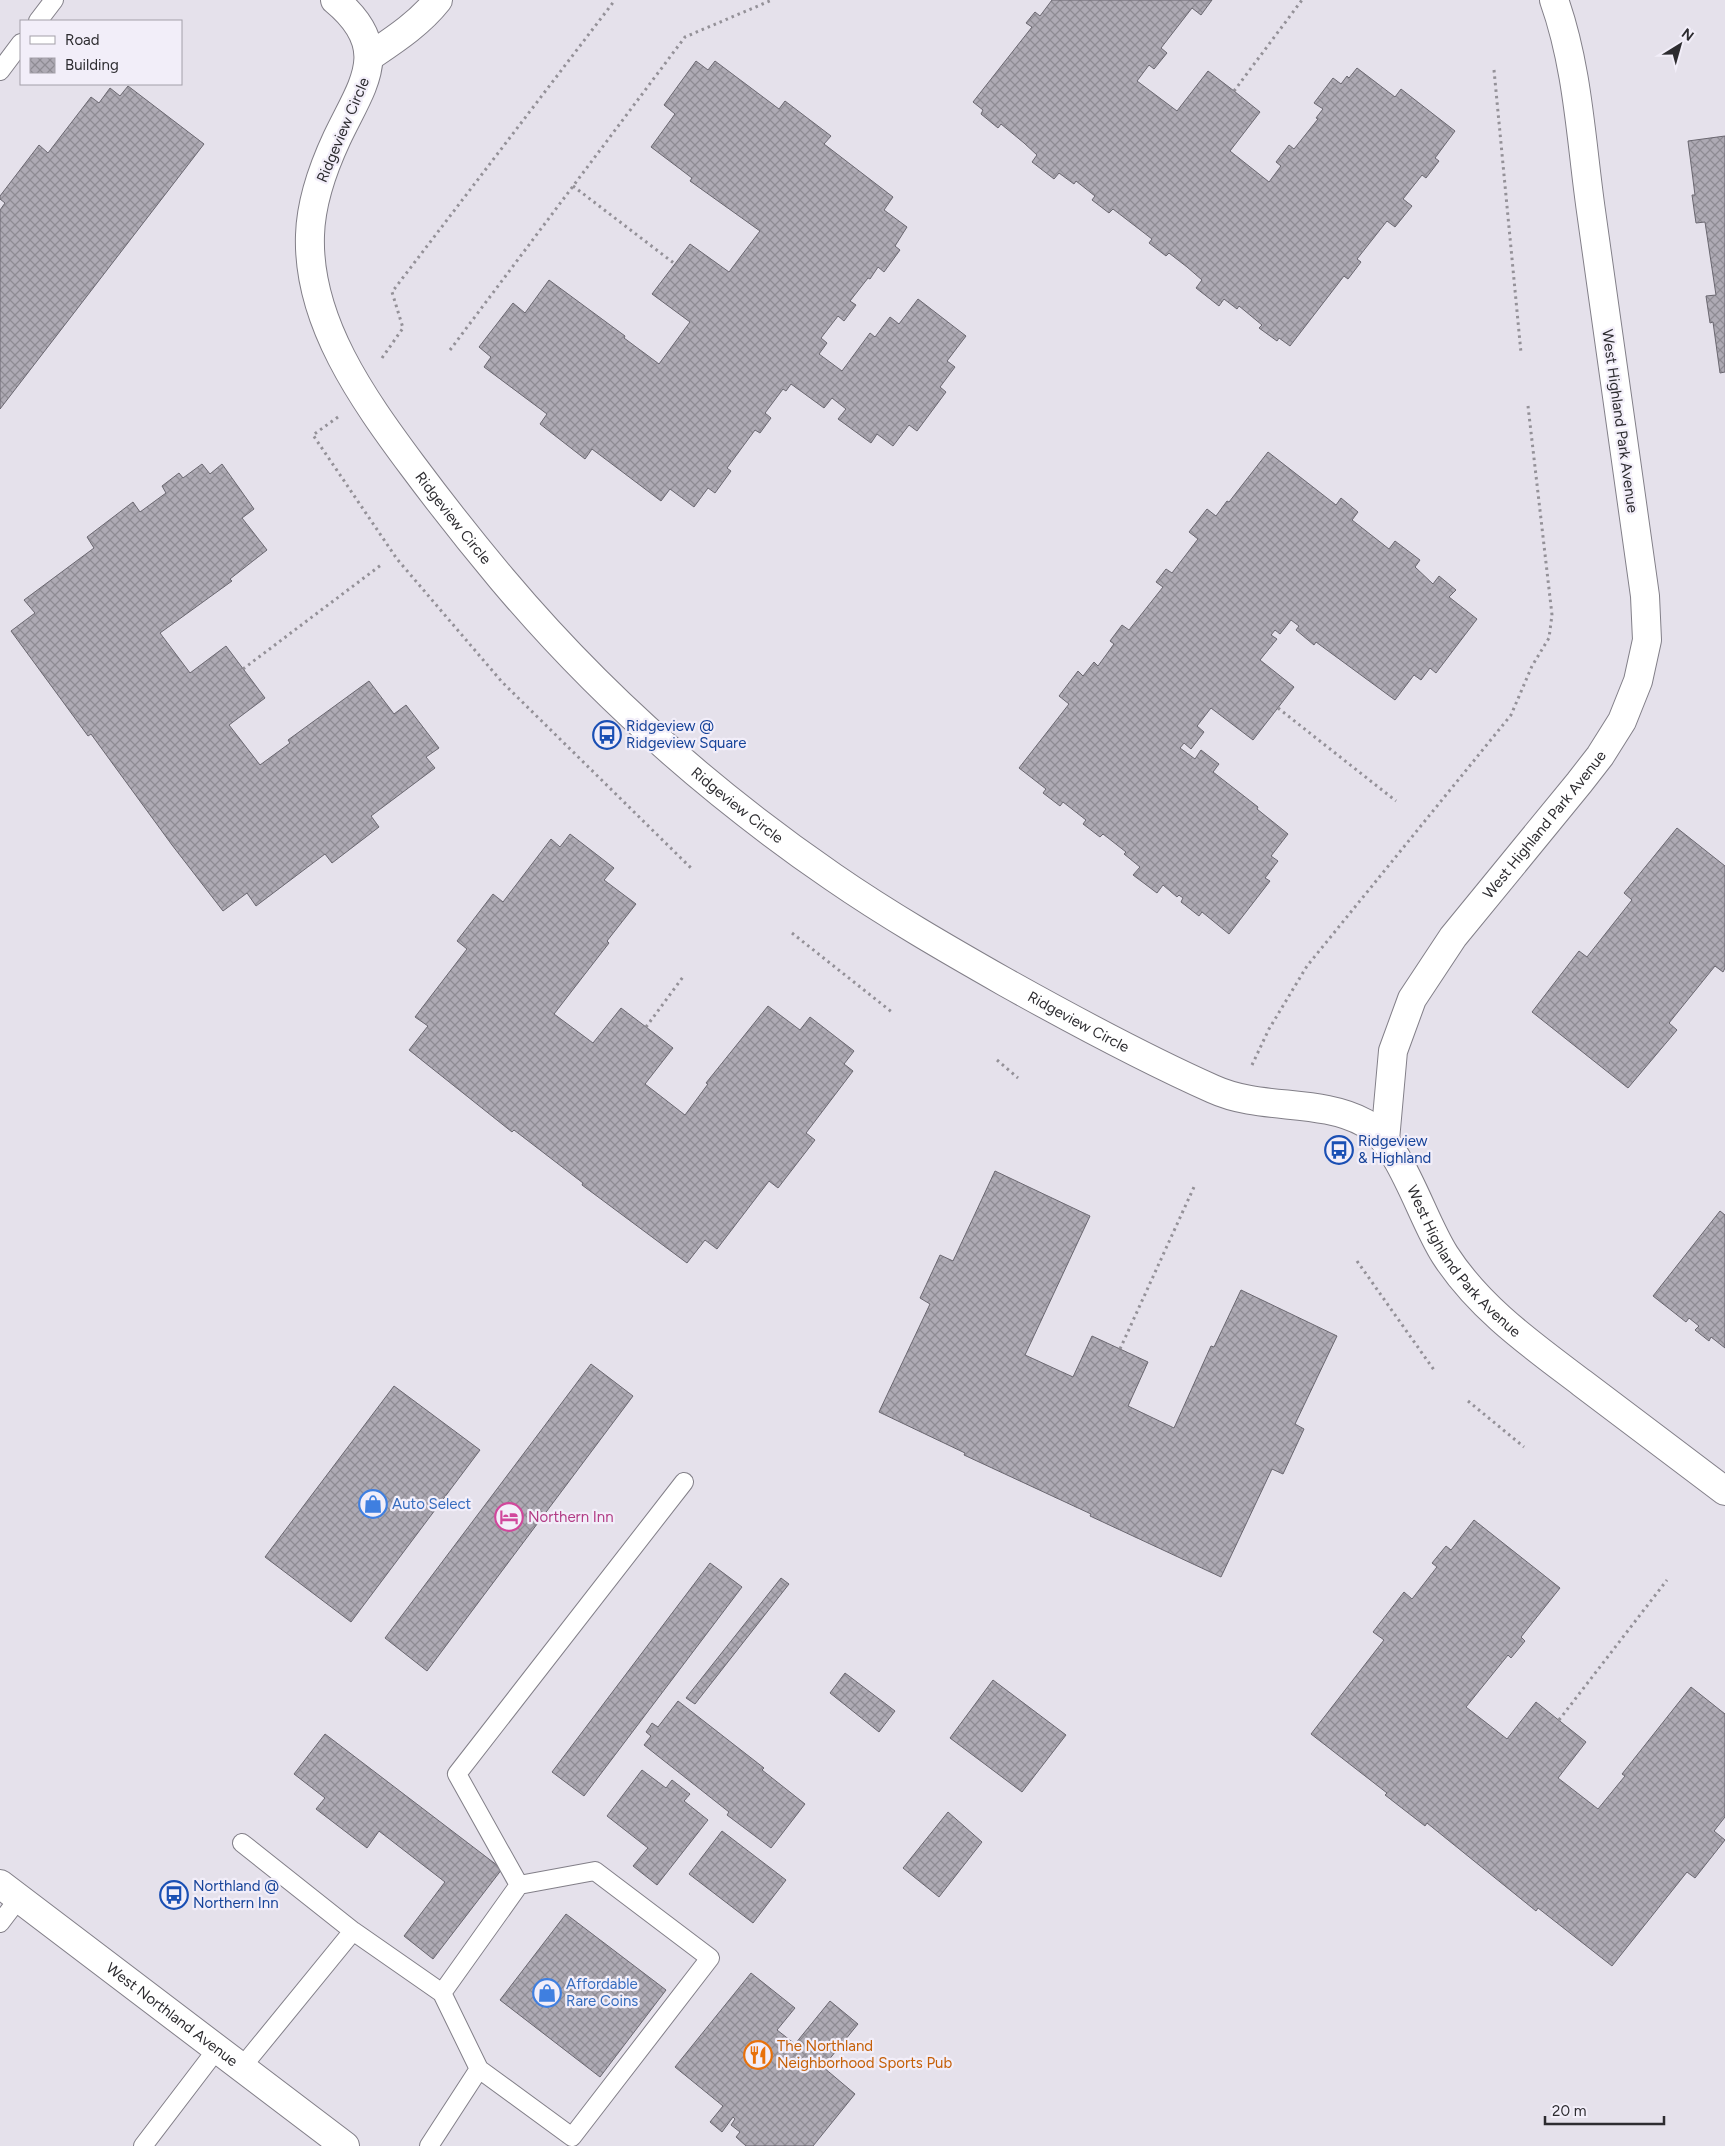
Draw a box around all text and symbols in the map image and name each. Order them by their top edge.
legend [20,20,182,85]
north arrow [1655,20,1705,70]
text: N [1678,25,1697,45]
text: Road [65,31,100,49]
text: Building [65,56,119,74]
street label: Ridgeview Circle [313,75,373,185]
street label: West Highland Park Avenue [1598,328,1642,514]
street label: Ridgeview Circle [411,468,495,568]
place label: Ridgeview @ Ridgeview Square [626,717,746,752]
bus stop icon: Ridgeview @ Ridgeview Square [592,720,622,750]
street label: West Highland Park Avenue [1479,747,1610,902]
street label: Ridgeview Circle [687,763,787,847]
street label: Ridgeview Circle [1025,987,1132,1056]
place label: Ridgeview & Highland [1358,1132,1431,1167]
bus stop icon: Ridgeview & Highland [1324,1135,1354,1165]
street label: West Highland Park Avenue [1403,1182,1524,1341]
shop icon: Auto Select [358,1489,388,1519]
place label: Auto Select [392,1495,472,1513]
hotel icon: Northern Inn [494,1502,524,1532]
place label: Northern Inn [528,1508,614,1526]
place label: Northland @ Northern Inn [193,1877,279,1912]
bus stop icon: Northland @ Northern Inn [159,1880,189,1910]
street label: West Northland Avenue [103,1959,241,2070]
place label: Affordable Rare Coins [566,1975,638,2010]
shop icon: Affordable Rare Coins [532,1978,562,2008]
place label: The Northland Neighborhood Sports Pub [777,2037,952,2072]
restaurant icon: The Northland Neighborhood Sports Pub [743,2040,773,2070]
scale bar [1545,2094,1664,2126]
text: 20 m [1552,2102,1586,2120]

